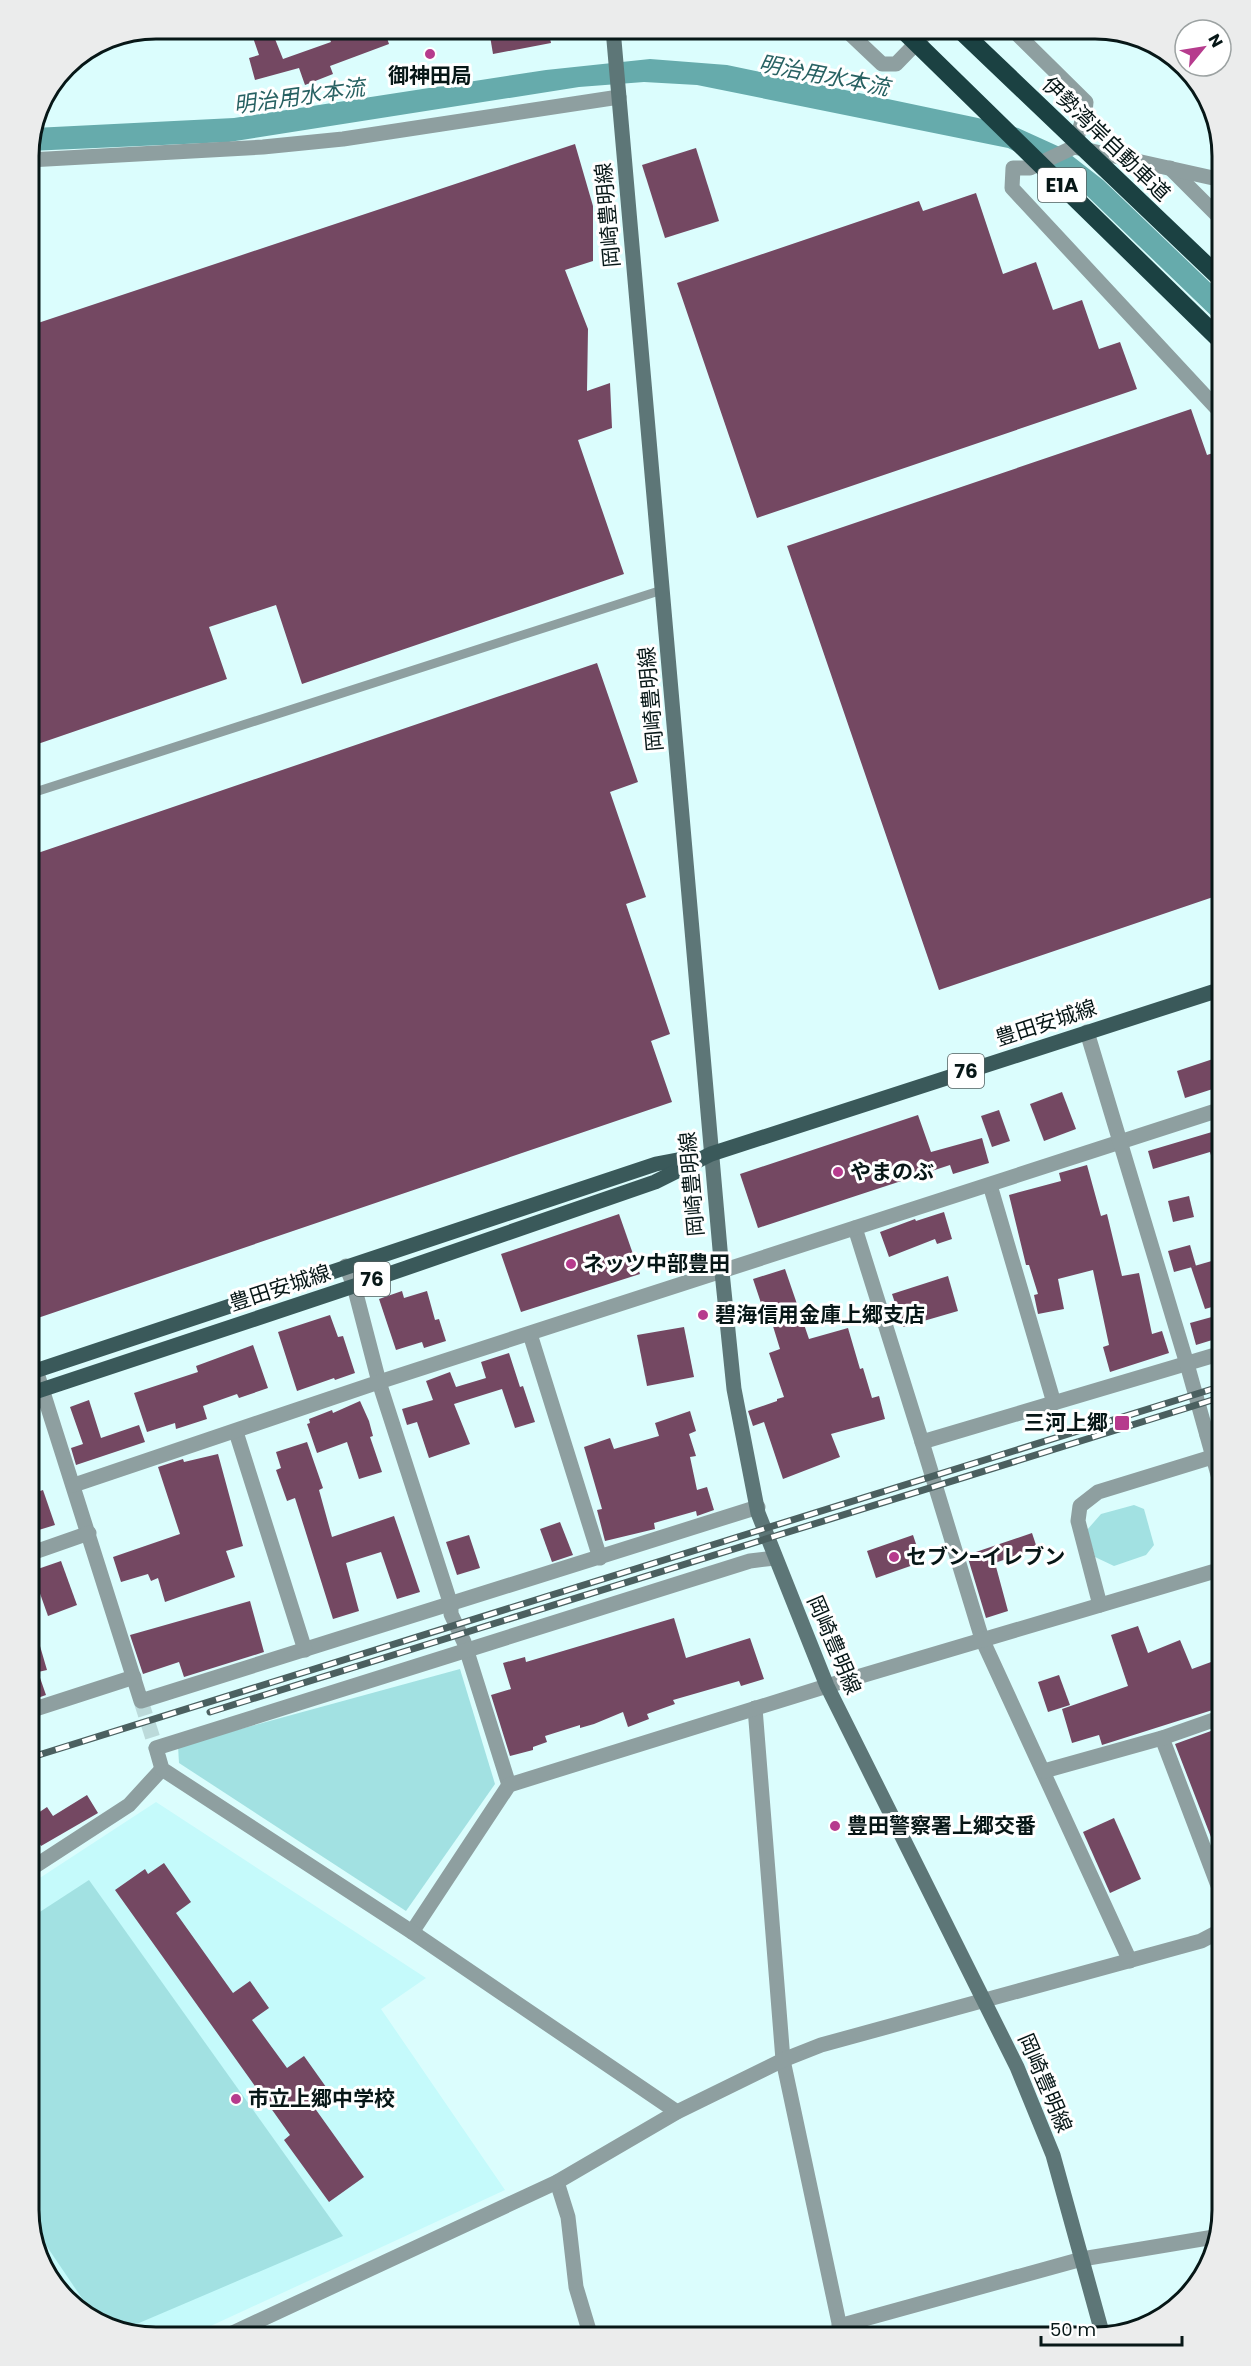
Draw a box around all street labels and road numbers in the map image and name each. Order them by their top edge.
street label: 伊勢湾岸自動車道 [1036,70,1177,207]
street label: 岡崎豊明線 [588,161,627,269]
road number: E1A [1038,168,1086,202]
street label: 岡崎豊明線 [631,645,670,753]
street label: 豊田安城線 [991,993,1100,1053]
road number: 76 [948,1054,984,1088]
street label: 岡崎豊明線 [672,1130,711,1238]
street label: 豊田安城線 [225,1258,334,1318]
road number: 76 [354,1262,390,1296]
street label: 岡崎豊明線 [801,1591,868,1699]
street label: 岡崎豊明線 [1012,2029,1079,2137]

